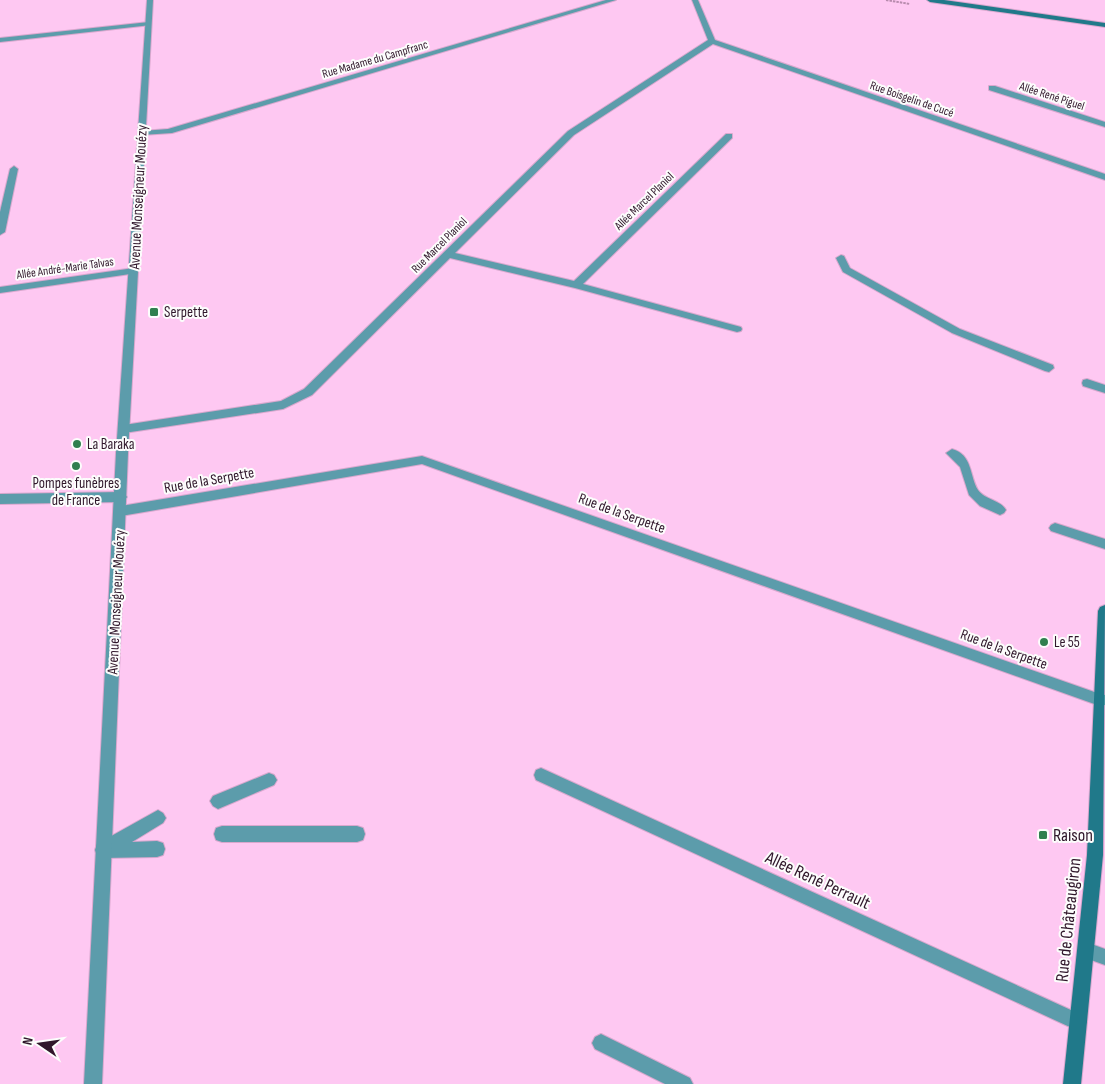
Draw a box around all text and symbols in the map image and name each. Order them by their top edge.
street label: Rue Madame du Campfranc [321,37,430,82]
street label: Rue Boisgelin de Cucé [868,78,956,121]
street label: Allée René Piguel [1016,79,1086,114]
street label: Avenue Monseigneur Mouézy [125,124,152,271]
street label: Allée Marcel Planiol [611,169,677,234]
street label: Rue Marcel Planiol [408,214,470,276]
street label: Allée André-Marie Talvas [15,254,115,283]
place label: Serpette [164,303,208,322]
marker: Serpette [148,306,160,318]
place label: La Baraka [87,435,135,454]
marker: La Baraka [71,438,83,450]
marker: Pompes funèbres de France [70,460,82,472]
street label: Rue de la Serpette [163,463,256,498]
place label: Pompes funèbres de France [33,474,119,510]
street label: Rue de la Serpette [576,489,668,538]
street label: Avenue Monseigneur Mouézy [103,529,130,676]
street label: Rue de la Serpette [958,625,1050,674]
place label: Le 55 [1054,633,1080,652]
marker: Le 55 [1038,636,1050,648]
place label: Raison [1053,825,1093,846]
marker: Raison [1037,829,1049,841]
street label: Allée René Perrault [761,847,874,914]
street label: Rue de Châteaugiron [1052,857,1085,983]
north arrow [15,1019,65,1069]
text: N [19,1036,37,1047]

